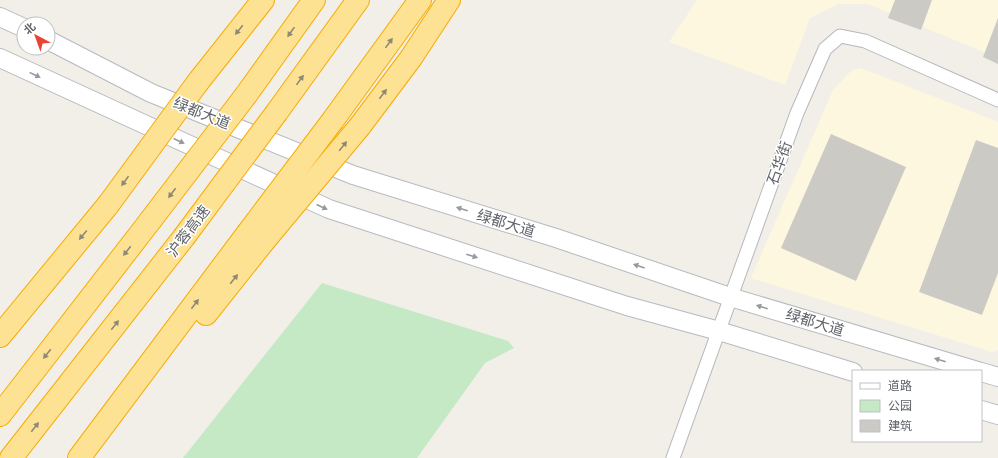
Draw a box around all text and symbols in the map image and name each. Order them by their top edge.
north arrow [16,16,56,56]
text: 北 [21,20,38,37]
one-way arrow [234,25,243,36]
one-way arrow [287,27,295,37]
one-way arrow [384,38,393,49]
one-way arrow [30,72,41,78]
one-way arrow [296,75,304,85]
one-way arrow [379,89,388,100]
street label: 绿都大道 [171,93,233,133]
one-way arrow [173,138,184,144]
street label: 石华街 [762,139,796,187]
one-way arrow [338,141,347,152]
one-way arrow [121,176,130,187]
one-way arrow [167,187,176,198]
street label: 沪蓉高速 [162,201,214,261]
one-way arrow [317,204,328,210]
street label: 绿都大道 [475,205,537,241]
one-way arrow [455,206,467,212]
one-way arrow [79,230,88,241]
one-way arrow [122,246,131,257]
one-way arrow [467,253,479,259]
one-way arrow [632,263,644,269]
one-way arrow [229,274,238,285]
one-way arrow [191,299,199,309]
one-way arrow [756,304,768,310]
street label: 绿都大道 [784,304,846,340]
one-way arrow [111,319,120,330]
one-way arrow [43,349,51,360]
one-way arrow [934,357,946,363]
legend [852,370,982,442]
text: 道路 [888,378,912,393]
text: 公园 [888,398,912,413]
text: 建筑 [888,418,912,433]
one-way arrow [31,422,40,433]

